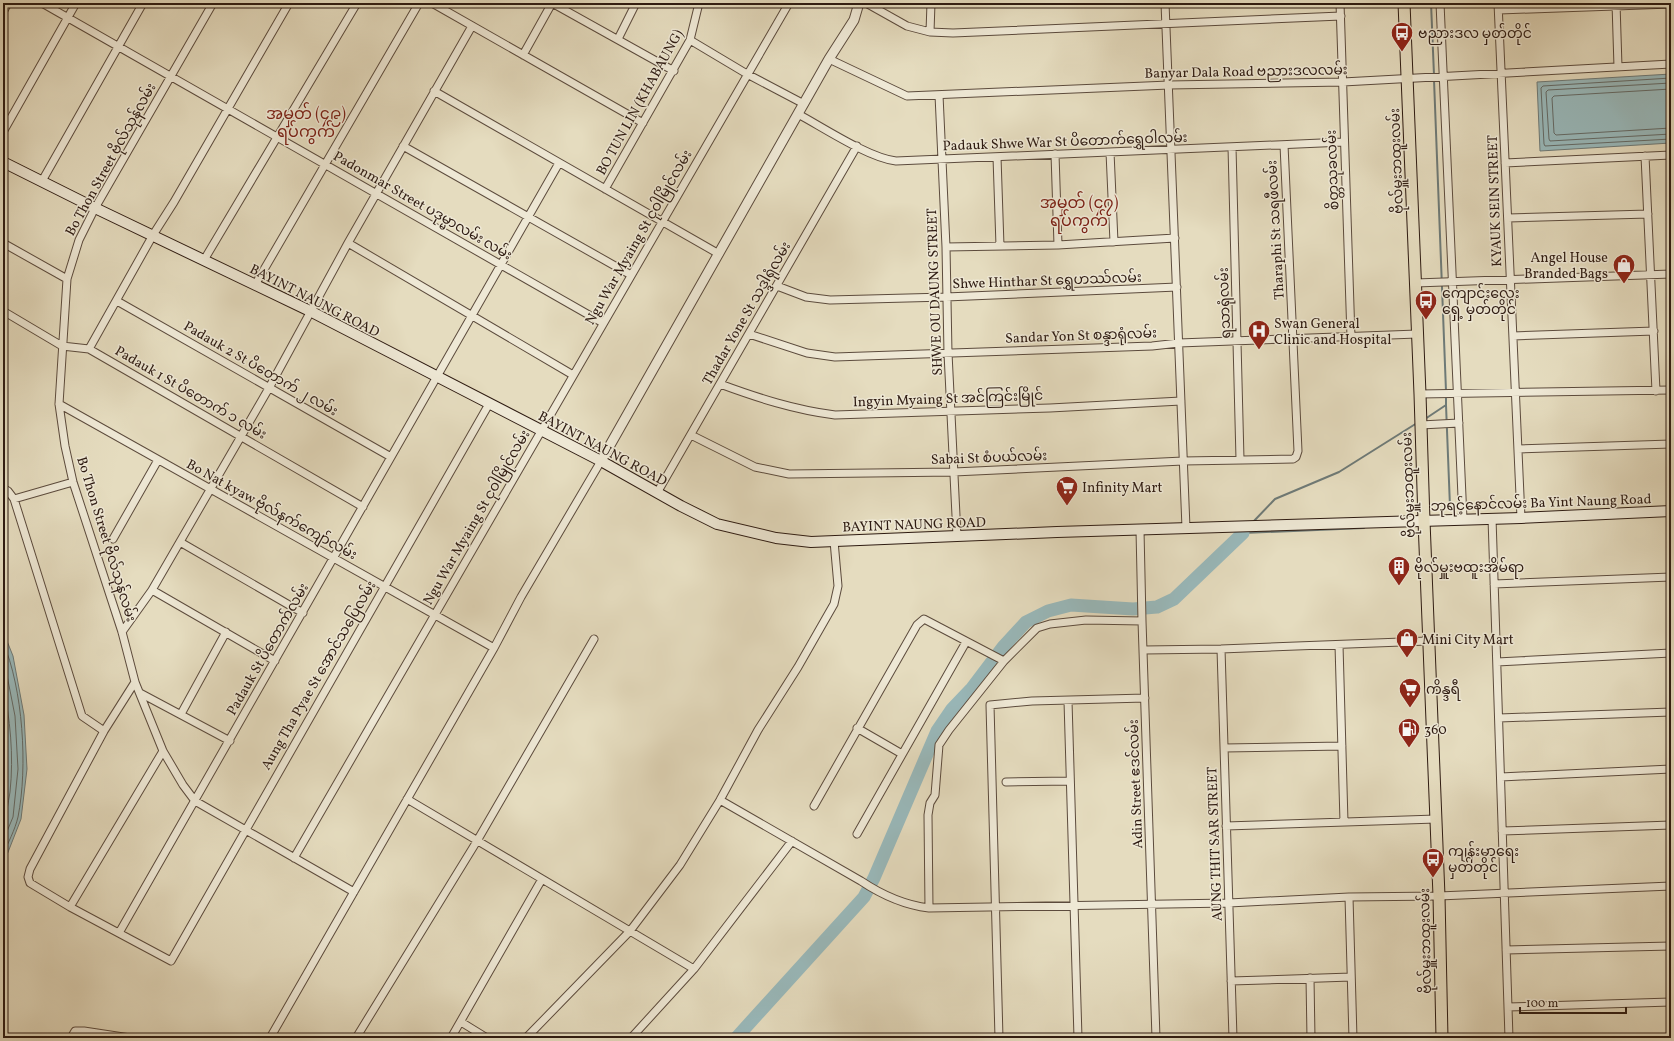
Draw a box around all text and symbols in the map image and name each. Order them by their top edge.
bus stop icon: ဗညားဒလ မှတ်တိုင် [1389,20,1415,53]
place label: ဗညားဒလ မှတ်တိုင် [1418,23,1532,45]
street label: BO TUN LIN (KHABAUNG) [592,26,688,179]
street label: Banyar Dala Road ဗညားဒလလမ်း [1144,59,1348,85]
street label: Bo Thon Street ဗိုလ်သုန်လမ်း [60,79,162,240]
district label: အမှတ် (၄၉) ရပ်ကွက် [266,102,346,145]
street label: ဗိုလ်မှူးဘထူးလမ်း [1384,108,1410,214]
street label: Padauk Shwe War St ပိတောက်ရွှေဝါလမ်း [942,127,1188,157]
street label: စိတ္တသုခလမ်း [1321,129,1345,211]
street label: KYAUK SEIN STREET [1484,135,1507,267]
street label: Padonmar Street ပဒုမ္မာလမ်း လမ်း [329,145,516,267]
street label: Ngu War Myaing St ငုဝါမြိုင်လမ်း [580,146,698,329]
street label: Tharaphi St သရဖီလမ်း [1261,160,1291,300]
district label: အမှတ် (၄၇) ရပ်ကွက် [1040,191,1119,234]
street label: SHWE OU DAUNG STREET [923,208,948,376]
street label: Thadar Yone St သဒ္ဒါရုံလမ်း [697,238,797,390]
place label: Angel House Branded Bags [1524,249,1608,284]
shop icon: Angel House Branded Bags [1611,252,1637,285]
street label: BAYINT NAUNG ROAD [246,260,383,342]
street label: Shwe Hinthar St ရွှေဟဿ်လမ်း [952,267,1142,295]
street label: ရသာရုံလမ်း [1213,267,1237,339]
place label: ကျောင်းလေး ရှေ့ မှတ်တိုင် [1442,283,1520,321]
bus stop icon: ကျောင်းလေး ရှေ့ မှတ်တိုင် [1413,288,1439,321]
place label: Swan General Clinic and Hospital [1274,315,1392,350]
street label: Padauk 2 St ပိတောက် ၂ လမ်း [179,316,342,422]
hospital icon: Swan General Clinic and Hospital [1246,318,1272,351]
street label: Sandar Yon St စန္ဒာရုံလမ်း [1005,322,1157,350]
street label: Padauk 1 St ပိတောက် ၁ လမ်း [111,340,271,445]
street label: Ingyin Myaing St အင်ကြင်းမြိုင် [852,385,1044,413]
street label: BAYINT NAUNG ROAD [534,407,670,491]
street label: Ngu War Myaing St ငုဝါမြိုင်လမ်း [418,426,536,609]
street label: ဗိုလ်မှူးဘထူးလမ်း [1396,432,1422,538]
street label: Sabai St စံပယ်လမ်း [930,445,1048,470]
street label: Bo Thon Street ဗိုလ်သုန်လမ်း [70,454,142,625]
street label: Bo Nat kyaw ဗိုလ်နက်ကျော်လမ်း [182,454,361,566]
supermarket icon: Infinity Mart [1054,474,1080,507]
place label: Infinity Mart [1082,479,1162,498]
street label: ဘုရင့်နောင်လမ်း Ba Yint Naung Road [1430,488,1652,518]
street label: BAYINT NAUNG ROAD [842,513,986,538]
building icon: ဗိုလ်မှူးဗထူးအိမ်ရာ [1386,554,1412,587]
place label: ဗိုလ်မှူးဗထူးအိမ်ရာ [1414,557,1524,579]
street label: Aung Tha Pyae St အောင်သပြေလမ်း [256,577,382,774]
street label: Padauk St ပိတောက်လမ်း [221,579,314,719]
shop icon: Mini City Mart [1394,626,1420,659]
place label: Mini City Mart [1422,631,1514,650]
supermarket icon: ကိန္ဒရီ [1397,676,1423,709]
place label: ကိန္ဒရီ [1426,679,1462,701]
fuel station icon: 360 [1396,716,1422,749]
street label: Adin Street ဧဒင်လမ်း [1123,719,1148,849]
place label: 360 [1424,721,1447,740]
street label: AUNG THIT SAR STREET [1203,766,1228,922]
place label: ကျန်းမာရေး မှတ်တိုင် [1448,841,1519,879]
bus stop icon: ကျန်းမာရေး မှတ်တိုင် [1420,846,1446,879]
street label: ဗိုလ်မှူးဘထူးလမ်း [1414,888,1438,994]
scale bar [1520,989,1626,1015]
text: 100 m [1526,996,1559,1012]

